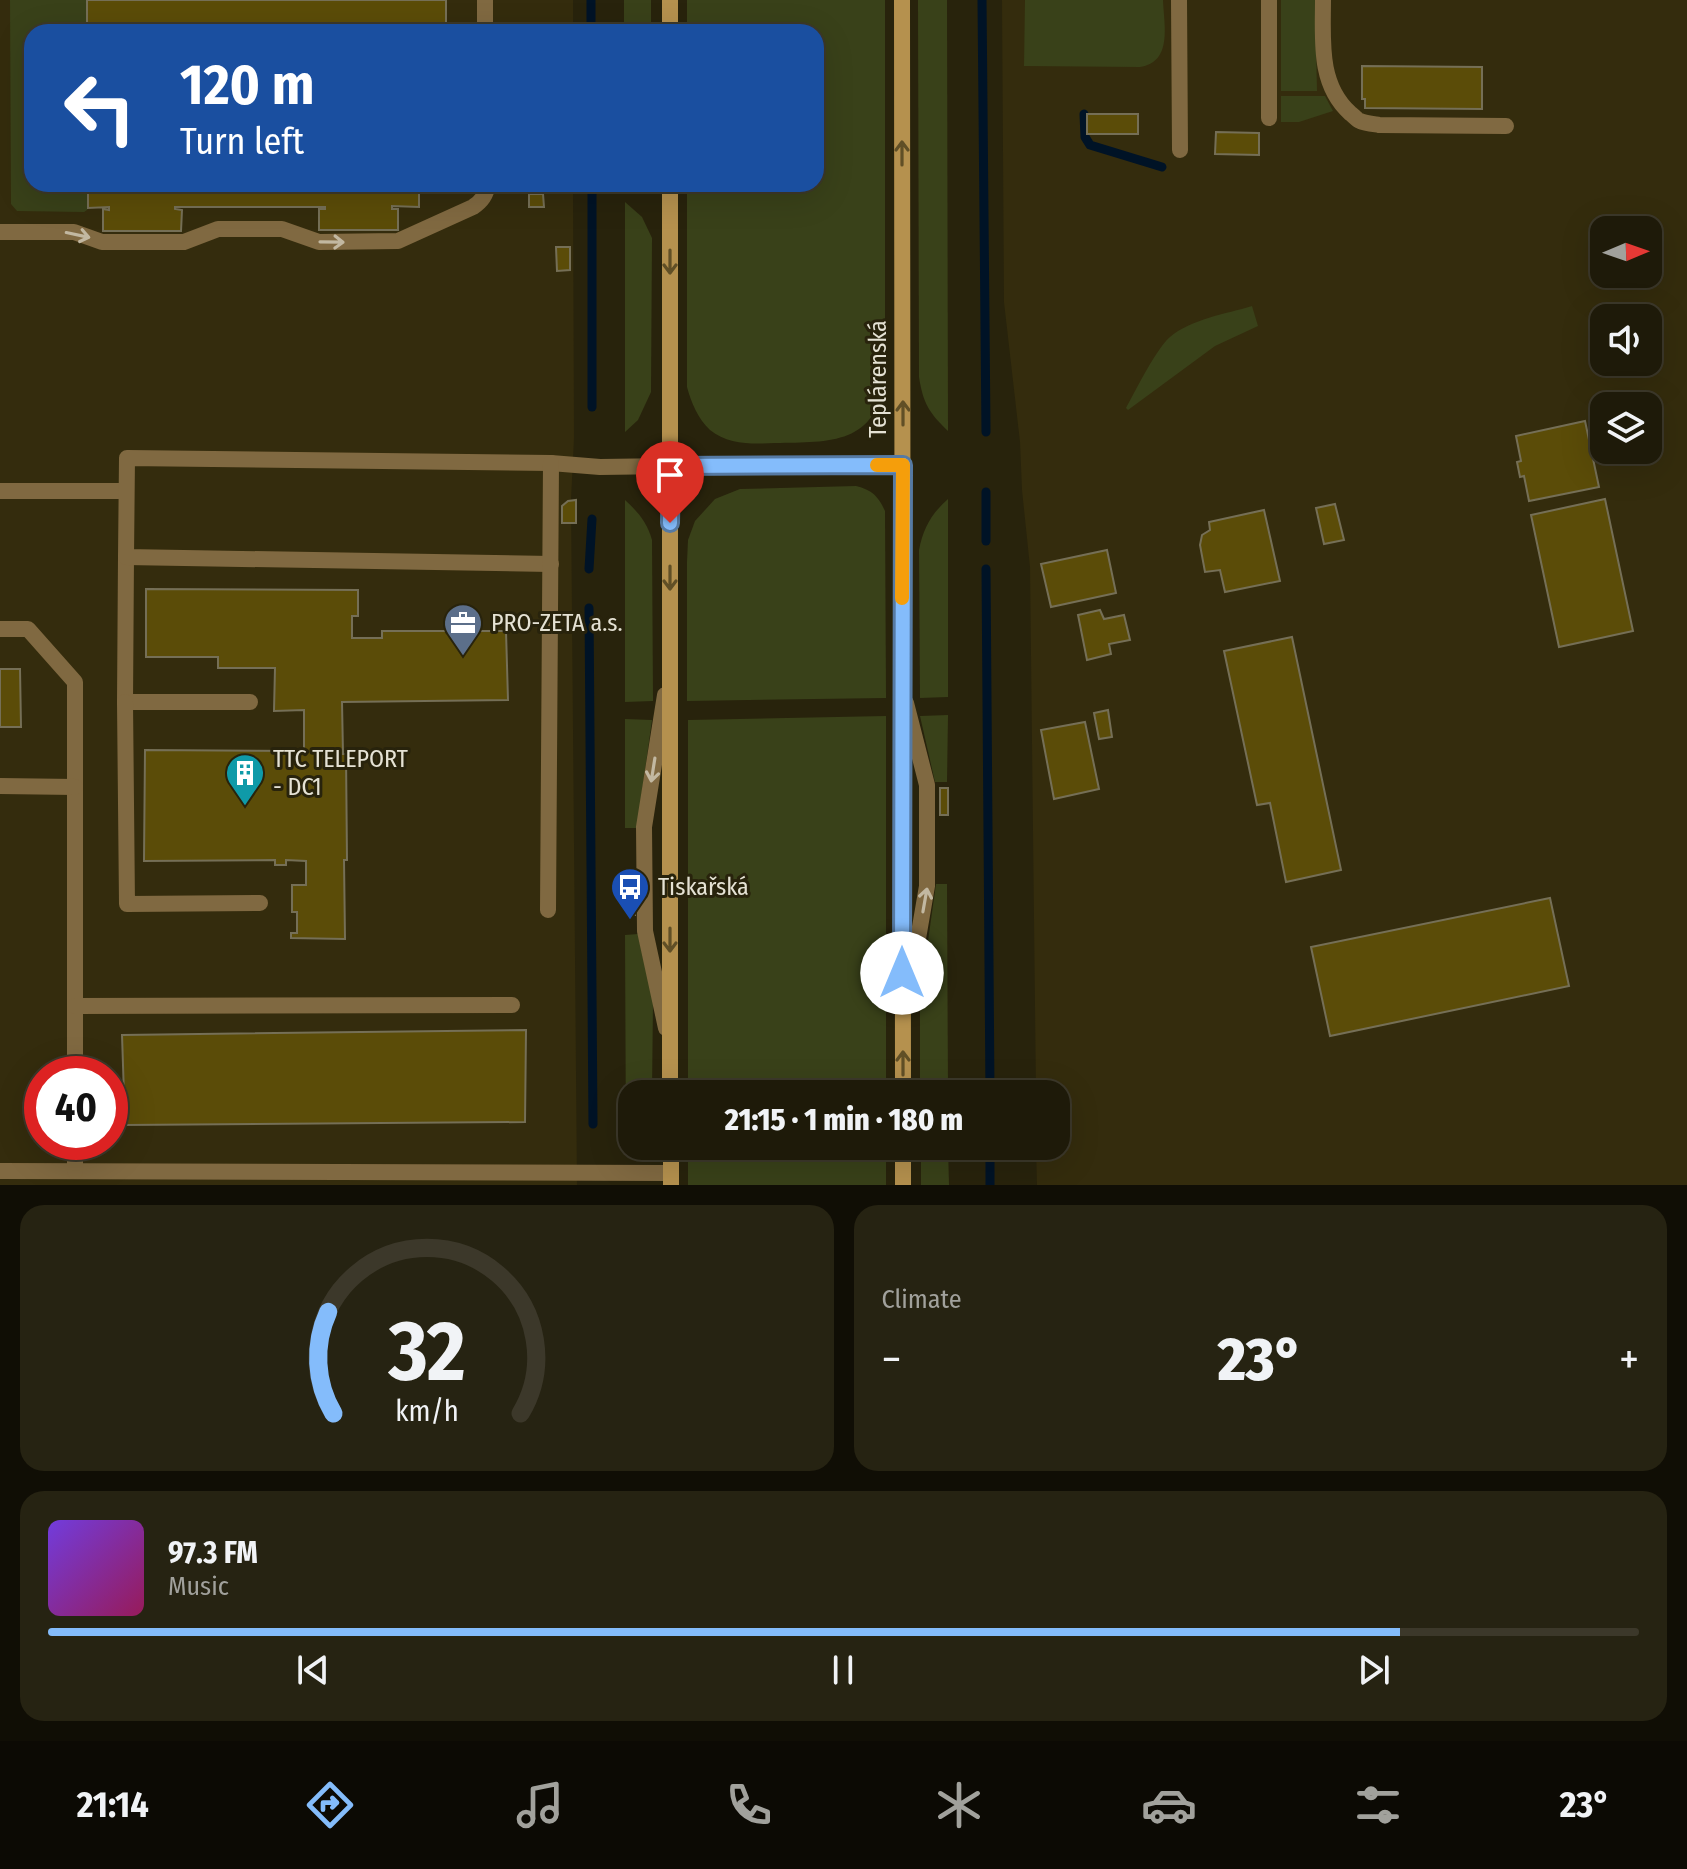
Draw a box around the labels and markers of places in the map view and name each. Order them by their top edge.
pin [636,441,704,523]
office icon: PRO-ZETA a.s. [442,602,484,657]
place label: PRO-ZETA a.s. [491,609,623,637]
place label: TTC TELEPORT - DC1 [273,745,408,801]
building icon: TTC TELEPORT - DC1 [224,752,266,807]
bus stop icon: Tiskařská [609,866,651,921]
place label: Tiskařská [658,873,749,901]

